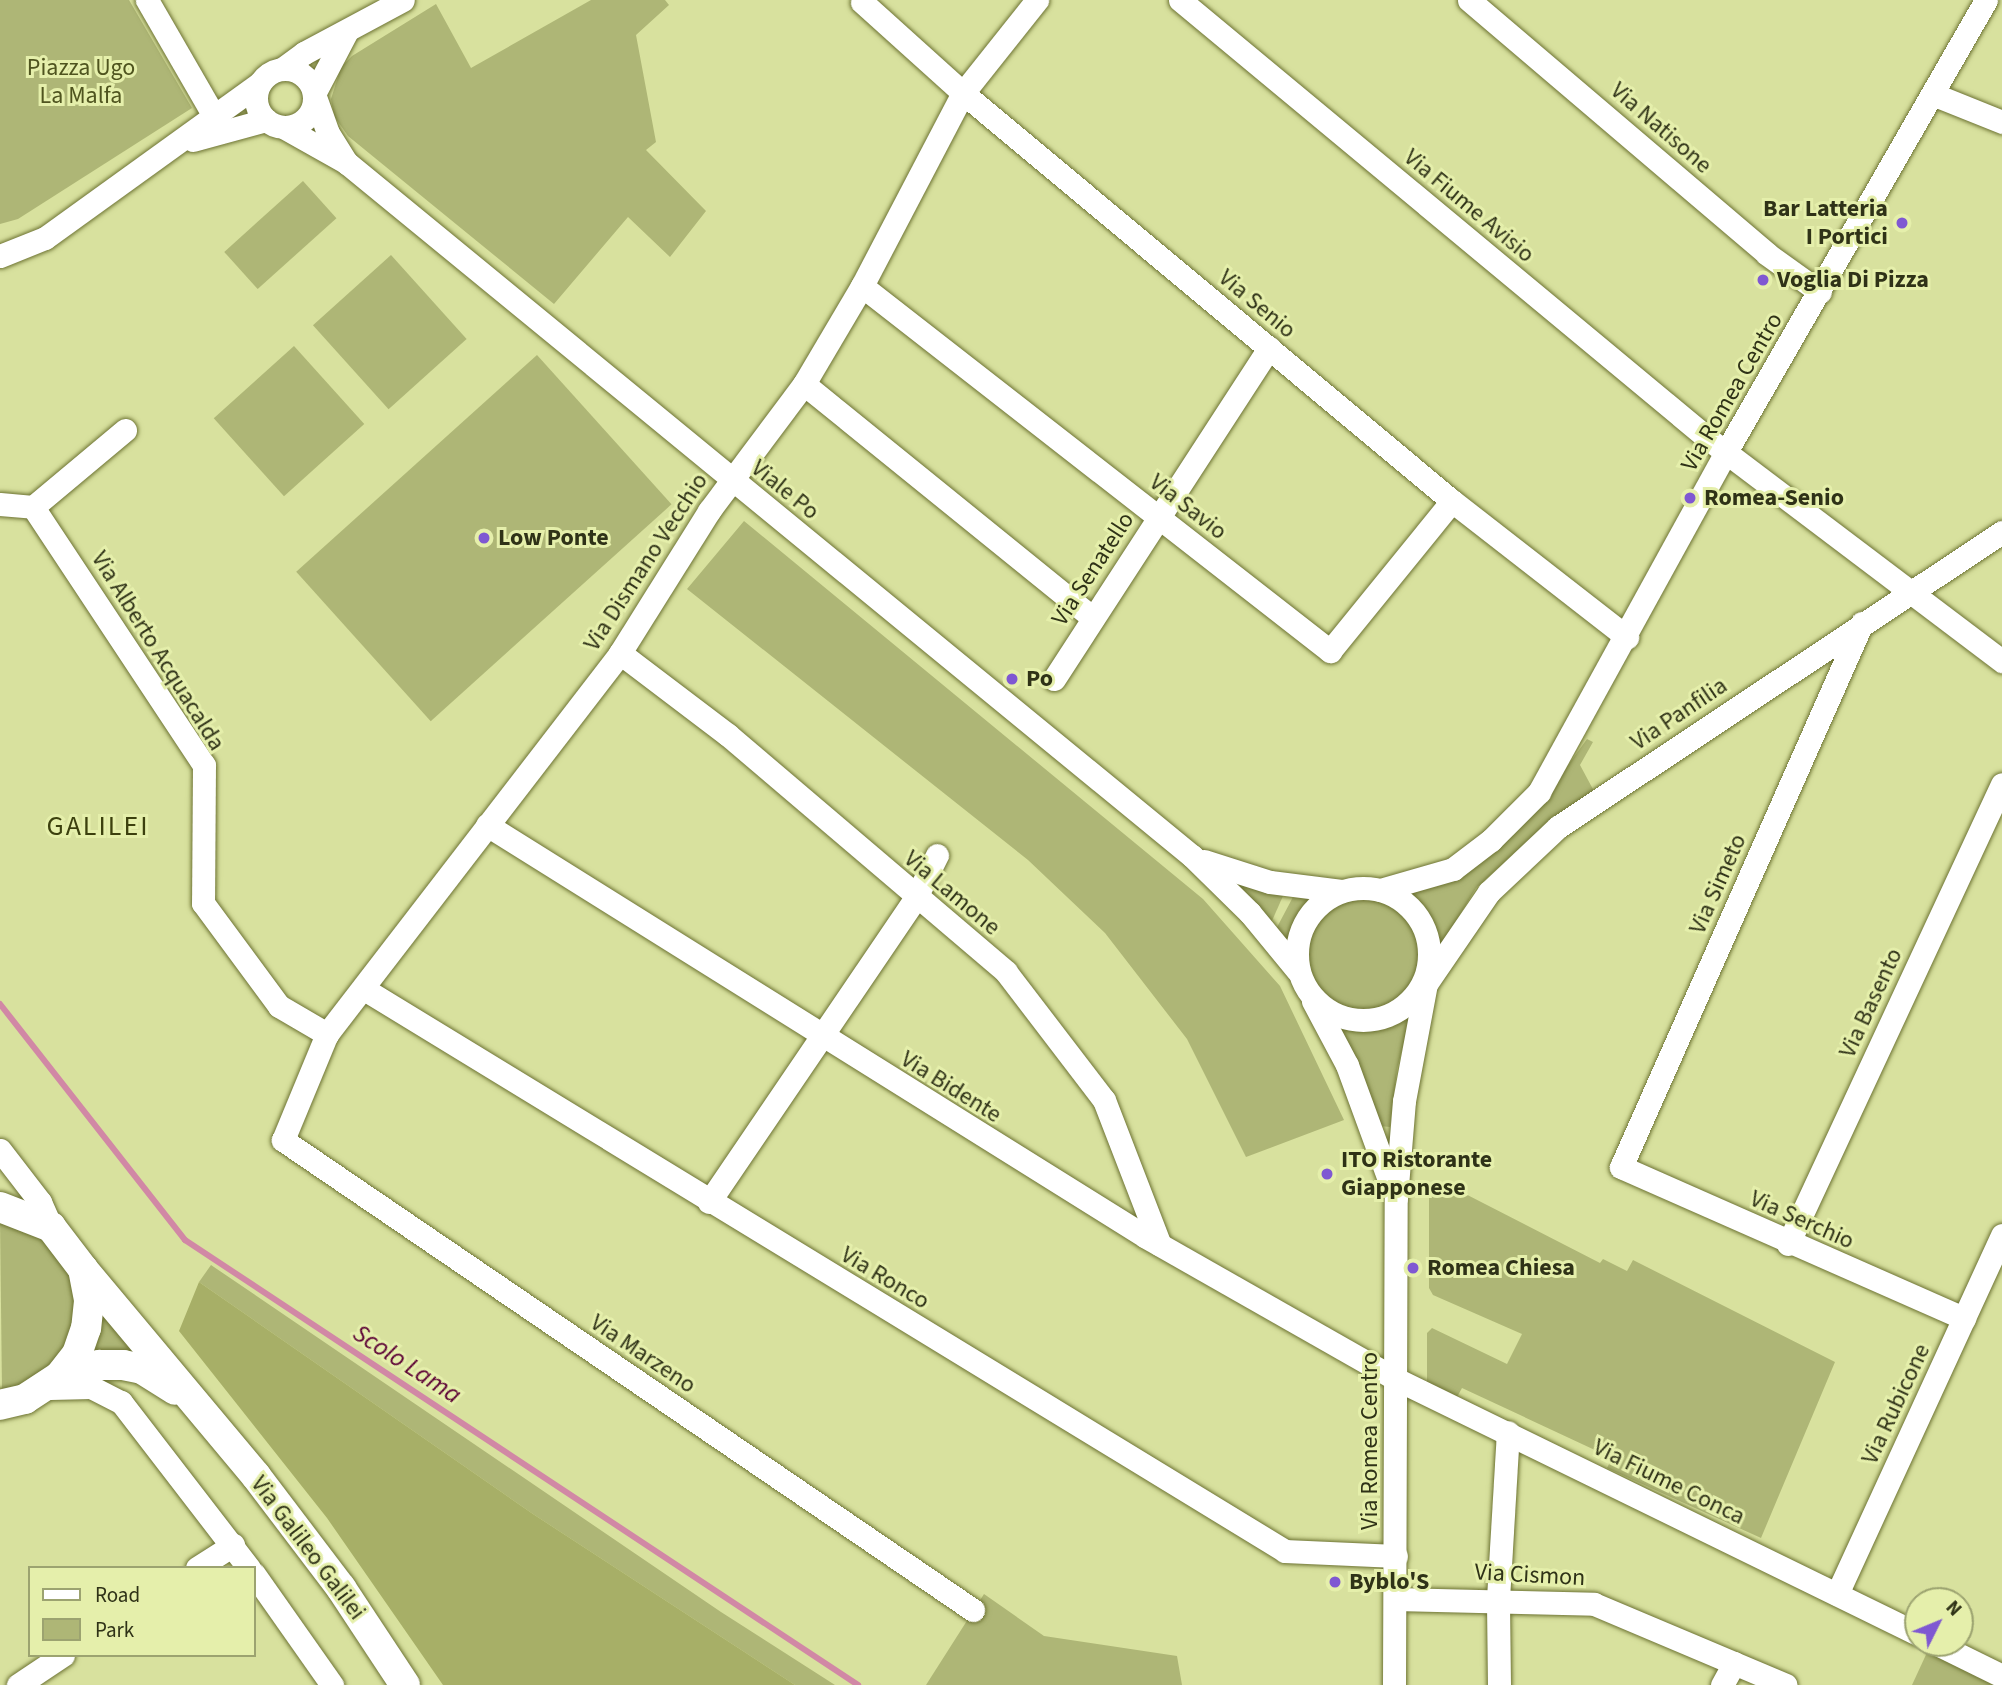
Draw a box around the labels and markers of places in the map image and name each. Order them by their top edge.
place label: Bar Latteria I Portici [1763,195,1888,251]
marker: Bar Latteria I Portici [1894,215,1910,231]
place label: Voglia Di Pizza [1777,266,1929,294]
marker: Voglia Di Pizza [1755,272,1771,288]
place label: Romea-Senio [1704,484,1844,512]
marker: Romea-Senio [1682,490,1698,506]
place label: Low Ponte [498,524,609,552]
marker: Low Ponte [476,530,492,546]
place label: Po [1026,665,1053,693]
marker: Po [1004,671,1020,687]
place label: ITO Ristorante Giapponese [1341,1146,1492,1202]
marker: ITO Ristorante Giapponese [1319,1166,1335,1182]
place label: Romea Chiesa [1427,1254,1575,1282]
marker: Romea Chiesa [1405,1260,1421,1276]
place label: Byblo'S [1349,1568,1429,1596]
marker: Byblo'S [1327,1574,1343,1590]

